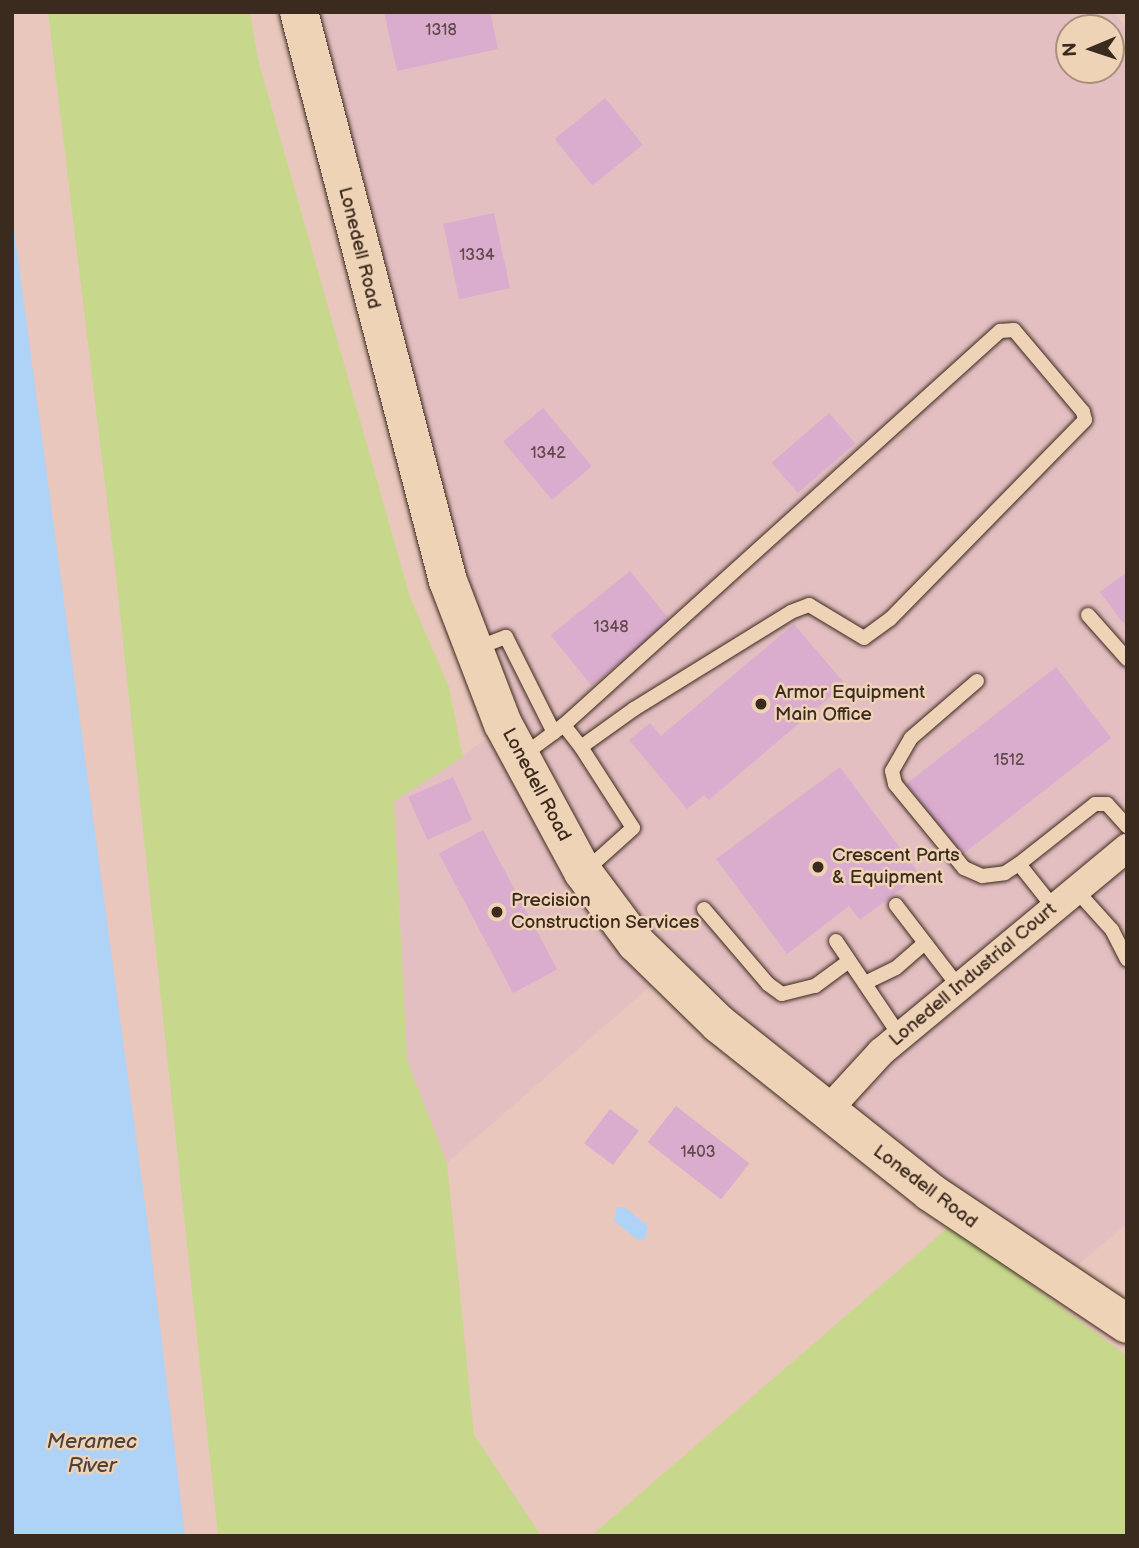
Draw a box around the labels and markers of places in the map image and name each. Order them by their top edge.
place label: Armor Equipment Main Office [775,682,925,726]
marker: Armor Equipment Main Office [753,696,769,712]
place label: Crescent Parts & Equipment [832,845,960,889]
marker: Crescent Parts & Equipment [810,859,826,875]
place label: Precision Construction Services [511,890,700,934]
marker: Precision Construction Services [489,904,505,920]

